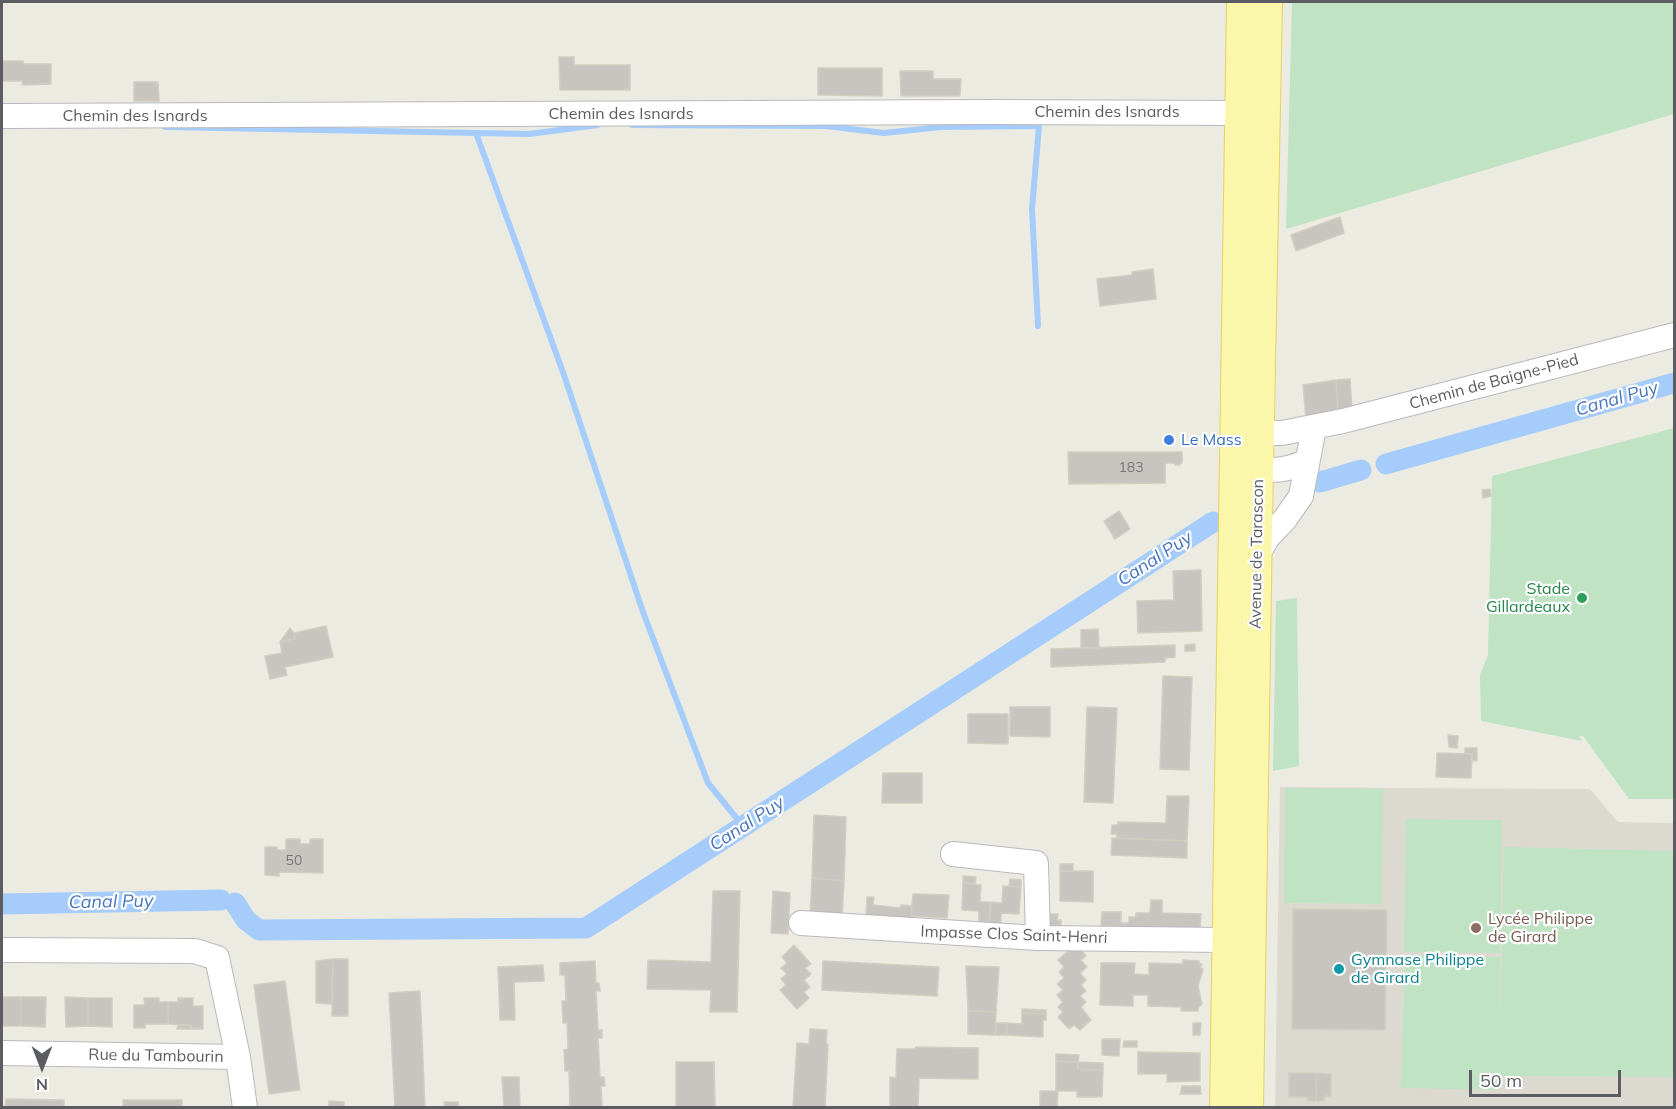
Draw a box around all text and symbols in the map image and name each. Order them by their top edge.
street label: Chemin des Isnards [1034,102,1180,122]
street label: Chemin des Isnards [548,104,694,124]
street label: Chemin des Isnards [62,106,208,126]
street label: Chemin de Baigne-Pied [1407,350,1581,414]
water label: Canal Puy [1573,377,1661,421]
place label: Le Mass [1181,430,1242,450]
marker: Le Mass [1162,433,1176,447]
house number: 183 [1118,460,1144,476]
street label: Avenue de Tarascon [1246,479,1268,629]
water label: Canal Puy [1114,527,1196,591]
place label: Stade Gillardeaux [1486,579,1570,617]
marker: Stade Gillardeaux [1575,591,1589,605]
water label: Canal Puy [706,792,788,856]
house number: 50 [286,853,302,869]
water label: Canal Puy [68,890,154,914]
place label: Lycée Philippe de Girard [1488,909,1593,947]
marker: Lycée Philippe de Girard [1469,921,1483,935]
street label: Impasse Clos Saint-Henri [920,922,1108,948]
place label: Gymnase Philippe de Girard [1351,950,1484,988]
marker: Gymnase Philippe de Girard [1332,962,1346,976]
north arrow [12,1037,72,1097]
street label: Rue du Tambourin [88,1045,224,1067]
scale bar [1472,1058,1624,1096]
text: 50 m [1480,1069,1522,1092]
text: N [36,1075,48,1095]

